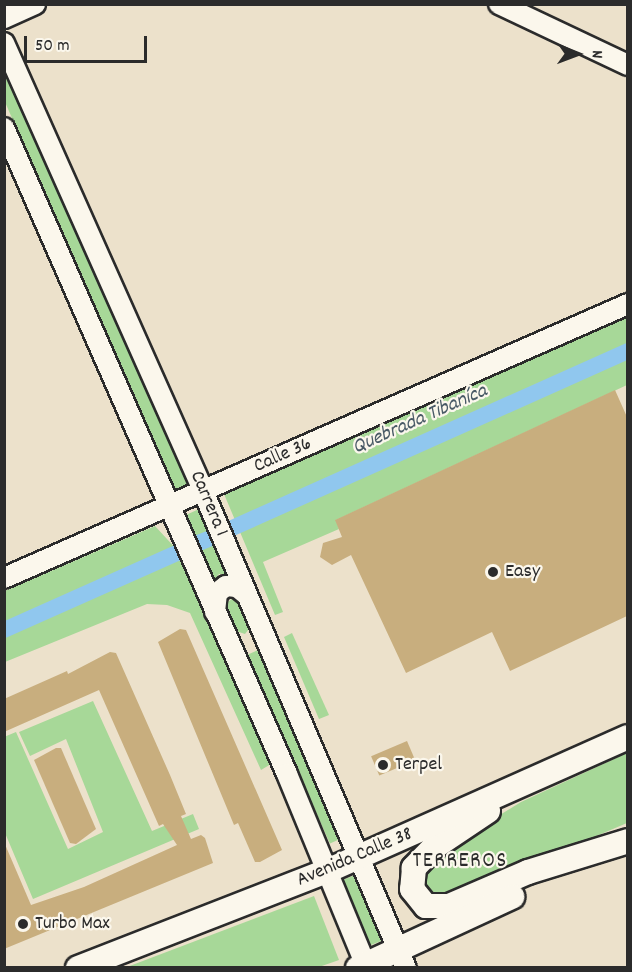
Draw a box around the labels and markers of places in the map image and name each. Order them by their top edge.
place label: Easy [505,560,540,584]
marker: Easy [486,565,500,579]
place label: Terpel [395,753,442,777]
marker: Terpel [376,758,390,772]
place label: Turbo Max [35,912,110,936]
marker: Turbo Max [16,917,30,931]

